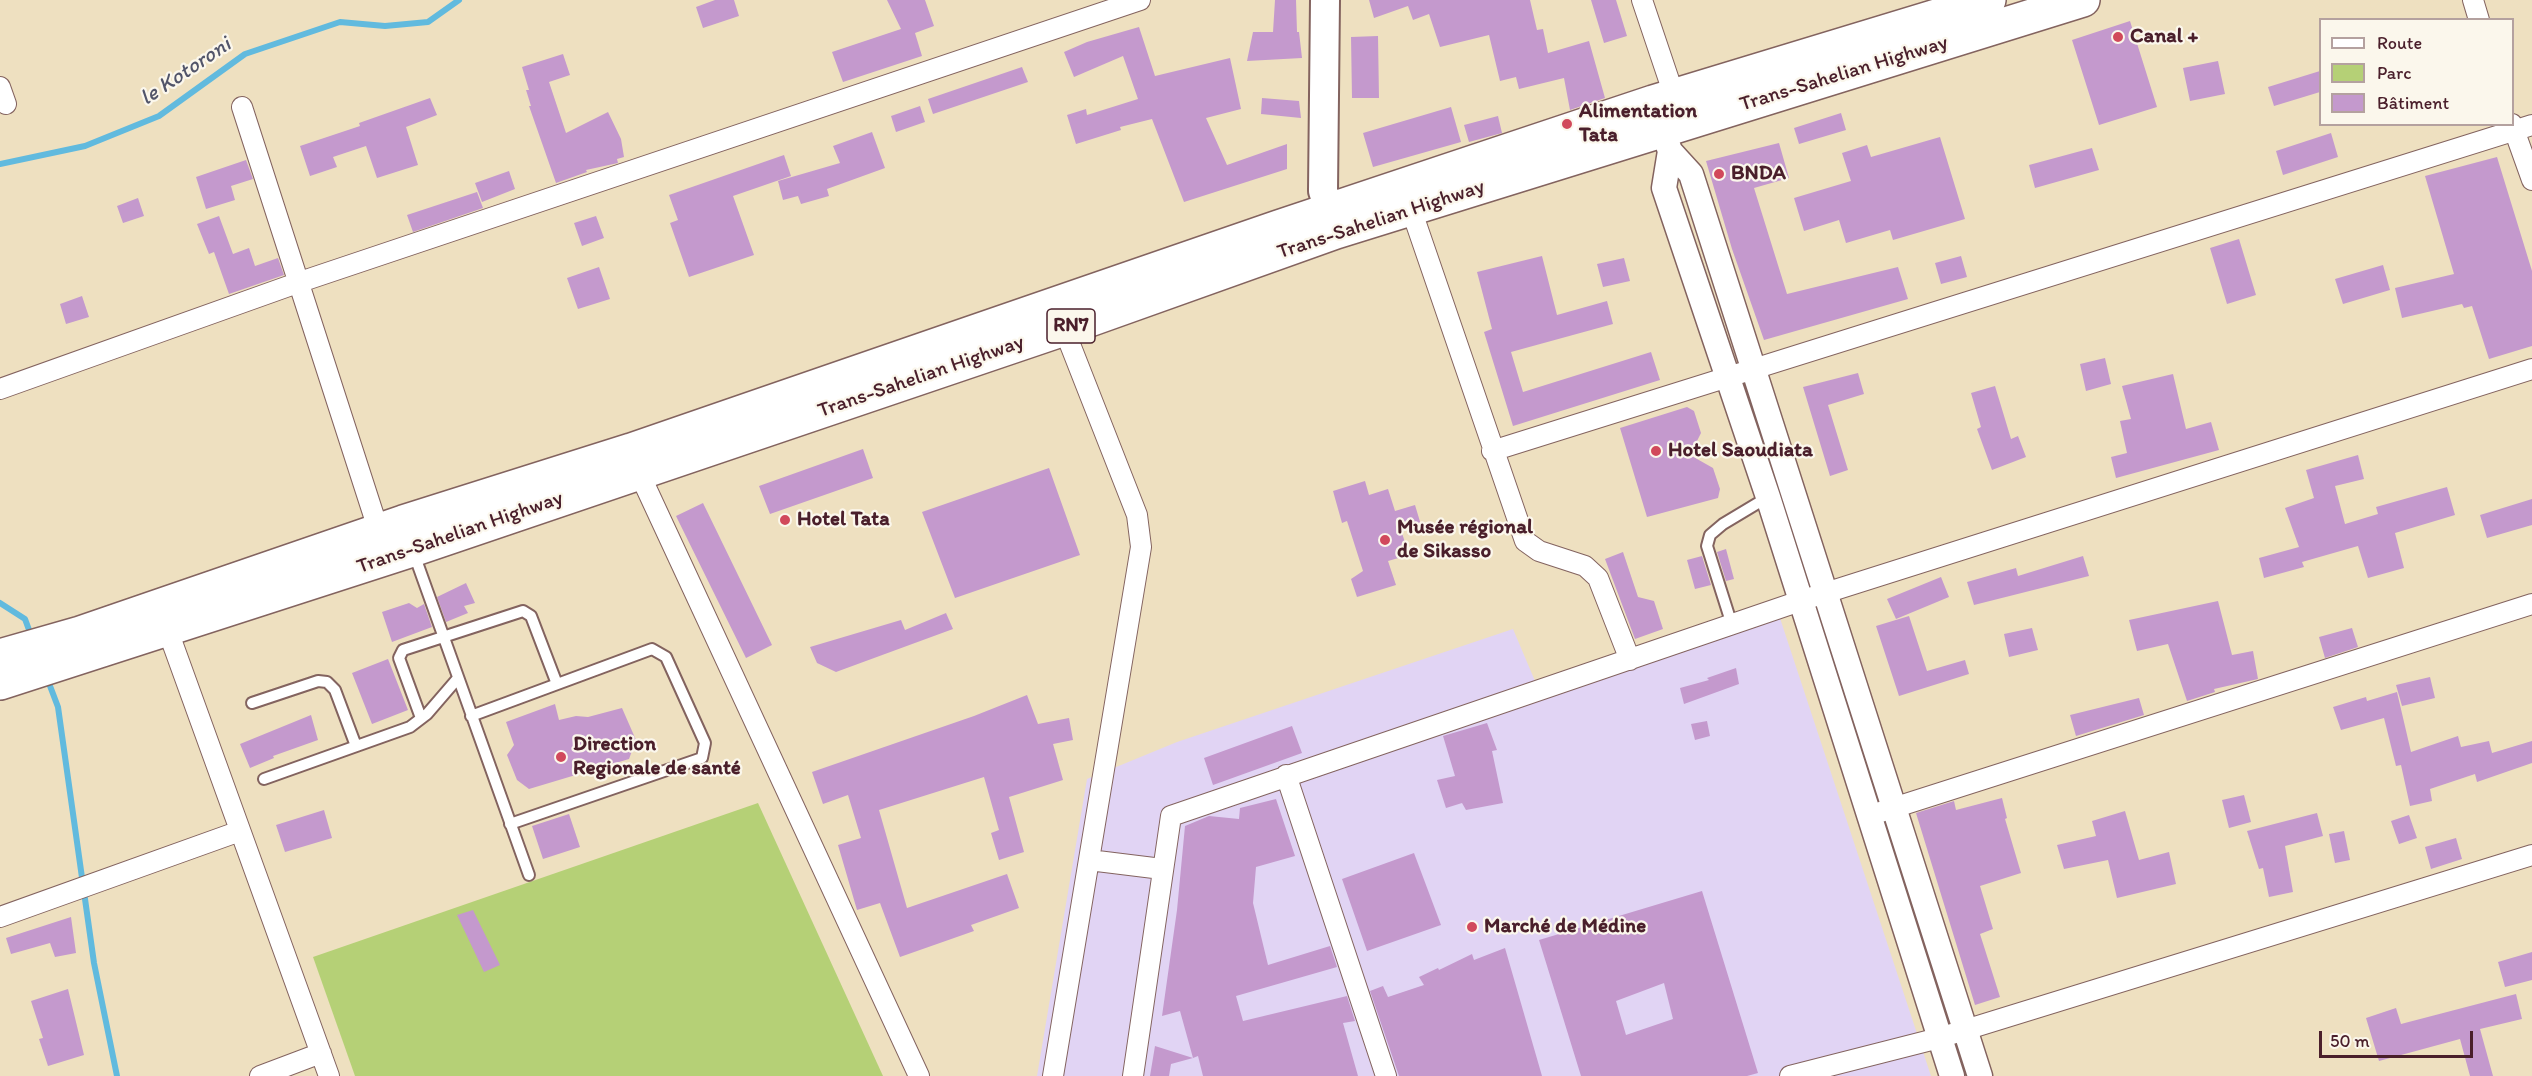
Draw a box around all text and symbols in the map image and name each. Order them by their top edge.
legend [2319,18,2514,126]
place label: Canal + [2130,24,2199,50]
street label: Trans-Sahelian Highway [1737,30,1951,118]
marker: Canal + [2111,30,2125,44]
water label: le Kotoroni [136,32,236,112]
text: Route [2377,32,2422,54]
text: Parc [2377,62,2411,84]
text: Bâtiment [2377,92,2449,114]
place label: Alimentation Tata [1579,99,1697,149]
marker: Alimentation Tata [1560,117,1574,131]
place label: BNDA [1731,161,1786,187]
marker: BNDA [1712,167,1726,181]
street label: Trans-Sahelian Highway [1274,175,1488,265]
road number: RN7 [1047,309,1095,343]
street label: Trans-Sahelian Highway [815,330,1027,424]
place label: Hotel Saoudiata [1668,438,1813,464]
marker: Hotel Saoudiata [1649,444,1663,458]
street label: Trans-Sahelian Highway [354,486,566,580]
place label: Hotel Tata [797,507,889,533]
marker: Hotel Tata [778,513,792,527]
place label: Musée régional de Sikasso [1397,515,1533,565]
marker: Musée régional de Sikasso [1378,533,1392,547]
place label: Direction Regionale de santé [573,732,741,782]
marker: Direction Regionale de santé [554,750,568,764]
place label: Marché de Médine [1484,914,1646,940]
marker: Marché de Médine [1465,920,1479,934]
scale bar [2322,1019,2476,1057]
text: 50 m [2330,1030,2370,1052]

